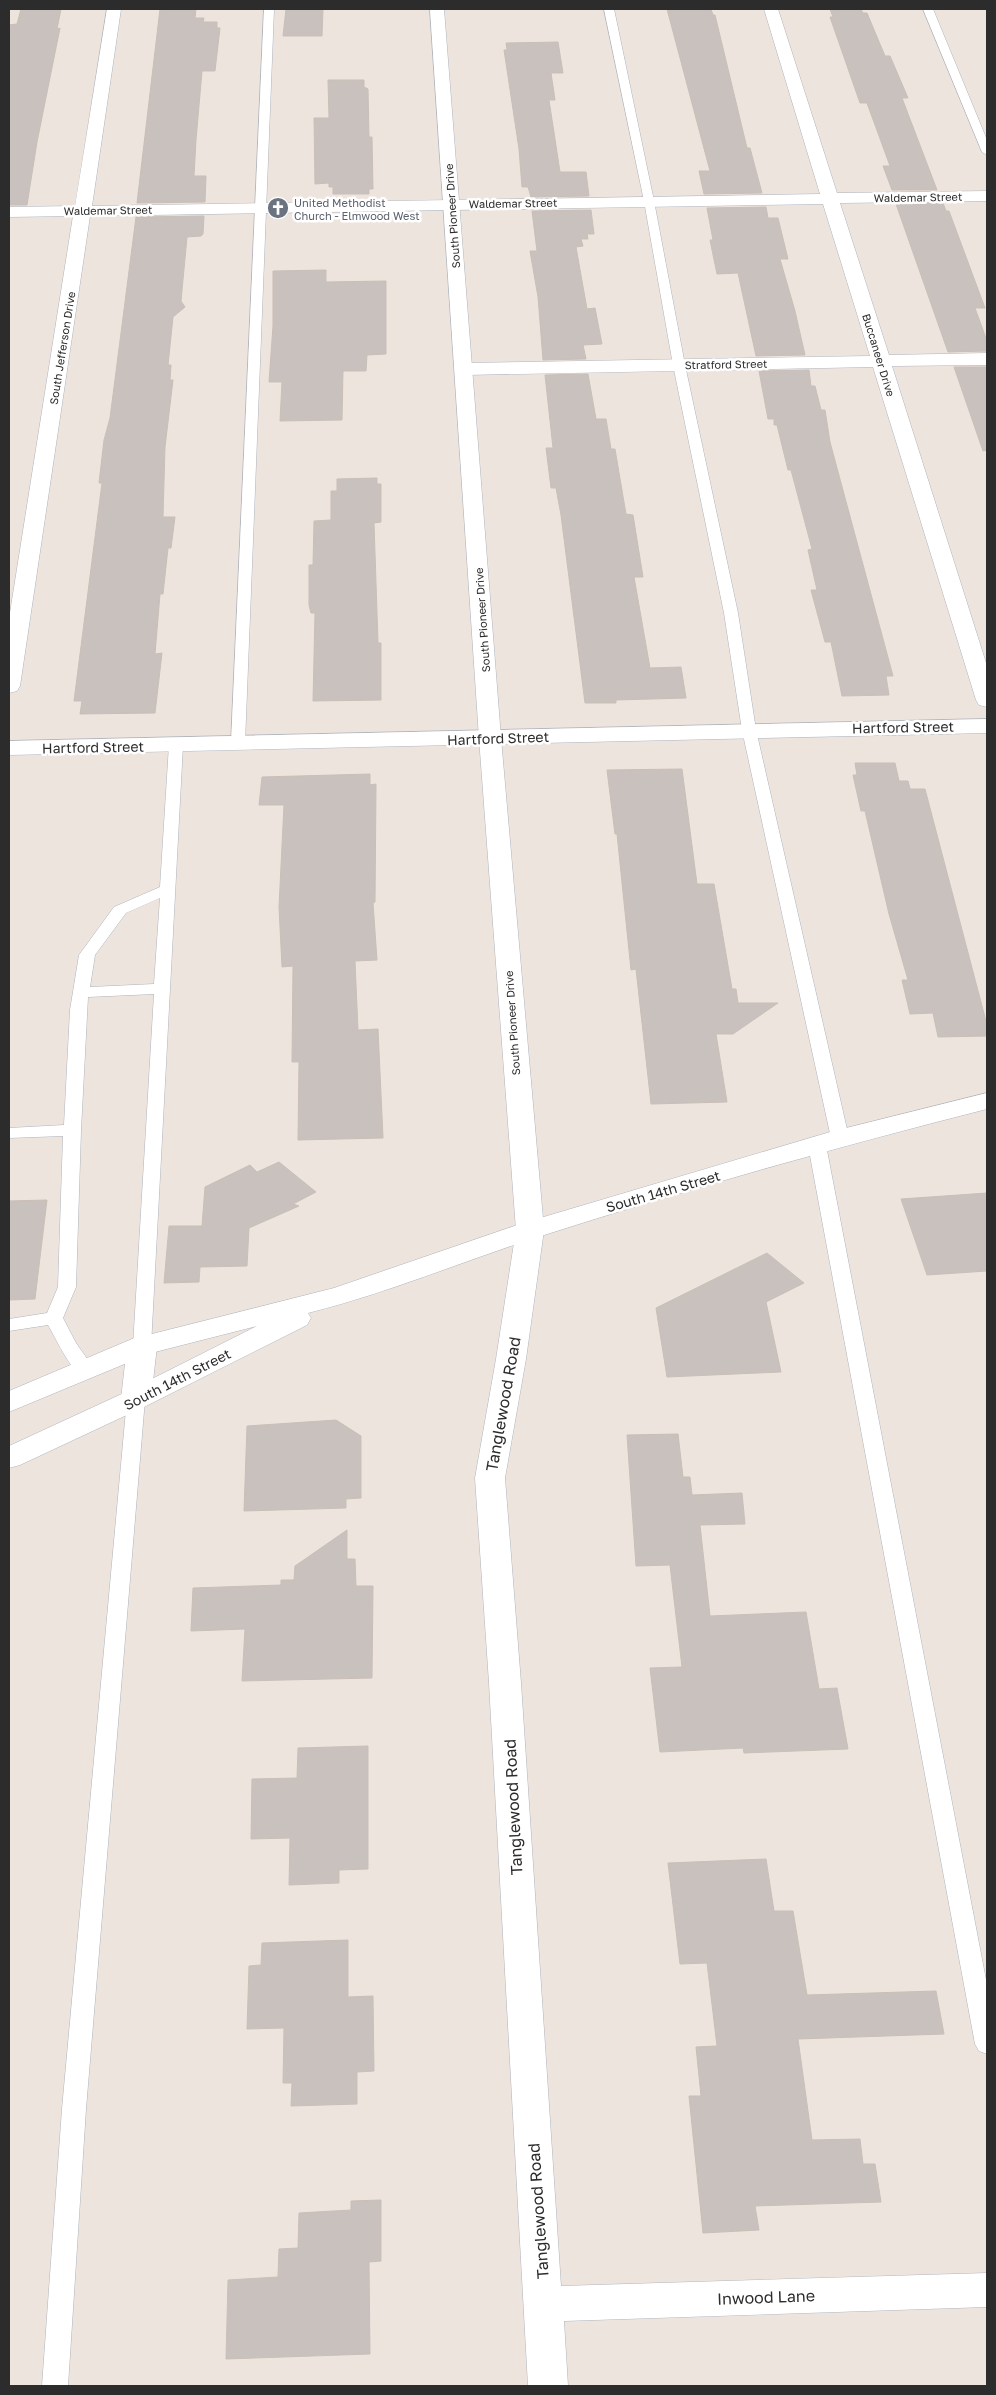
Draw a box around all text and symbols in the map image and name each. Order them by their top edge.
street label: South Pioneer Drive [442,163,462,269]
street label: Waldemar Street [874,190,962,204]
church icon: United Methodist Church - Elmwood West [266,196,290,220]
place label: United Methodist Church - Elmwood West [294,196,420,222]
street label: Waldemar Street [469,196,557,210]
street label: Waldemar Street [64,203,152,217]
street label: South Jefferson Drive [47,290,77,406]
street label: Buccaneer Drive [860,312,898,398]
street label: Stratford Street [685,357,767,371]
street label: South Pioneer Drive [472,567,492,673]
street label: Hartford Street [852,718,954,736]
street label: Hartford Street [447,728,549,748]
street label: Hartford Street [42,738,144,756]
street label: South Pioneer Drive [502,970,522,1076]
street label: South 14th Street [604,1167,722,1215]
street label: Tanglewood Road [481,1335,525,1473]
street label: South 14th Street [121,1345,233,1413]
street label: Tanglewood Road [499,1738,527,1876]
street label: Tanglewood Road [523,2142,553,2280]
street label: Inwood Lane [717,2285,815,2309]

